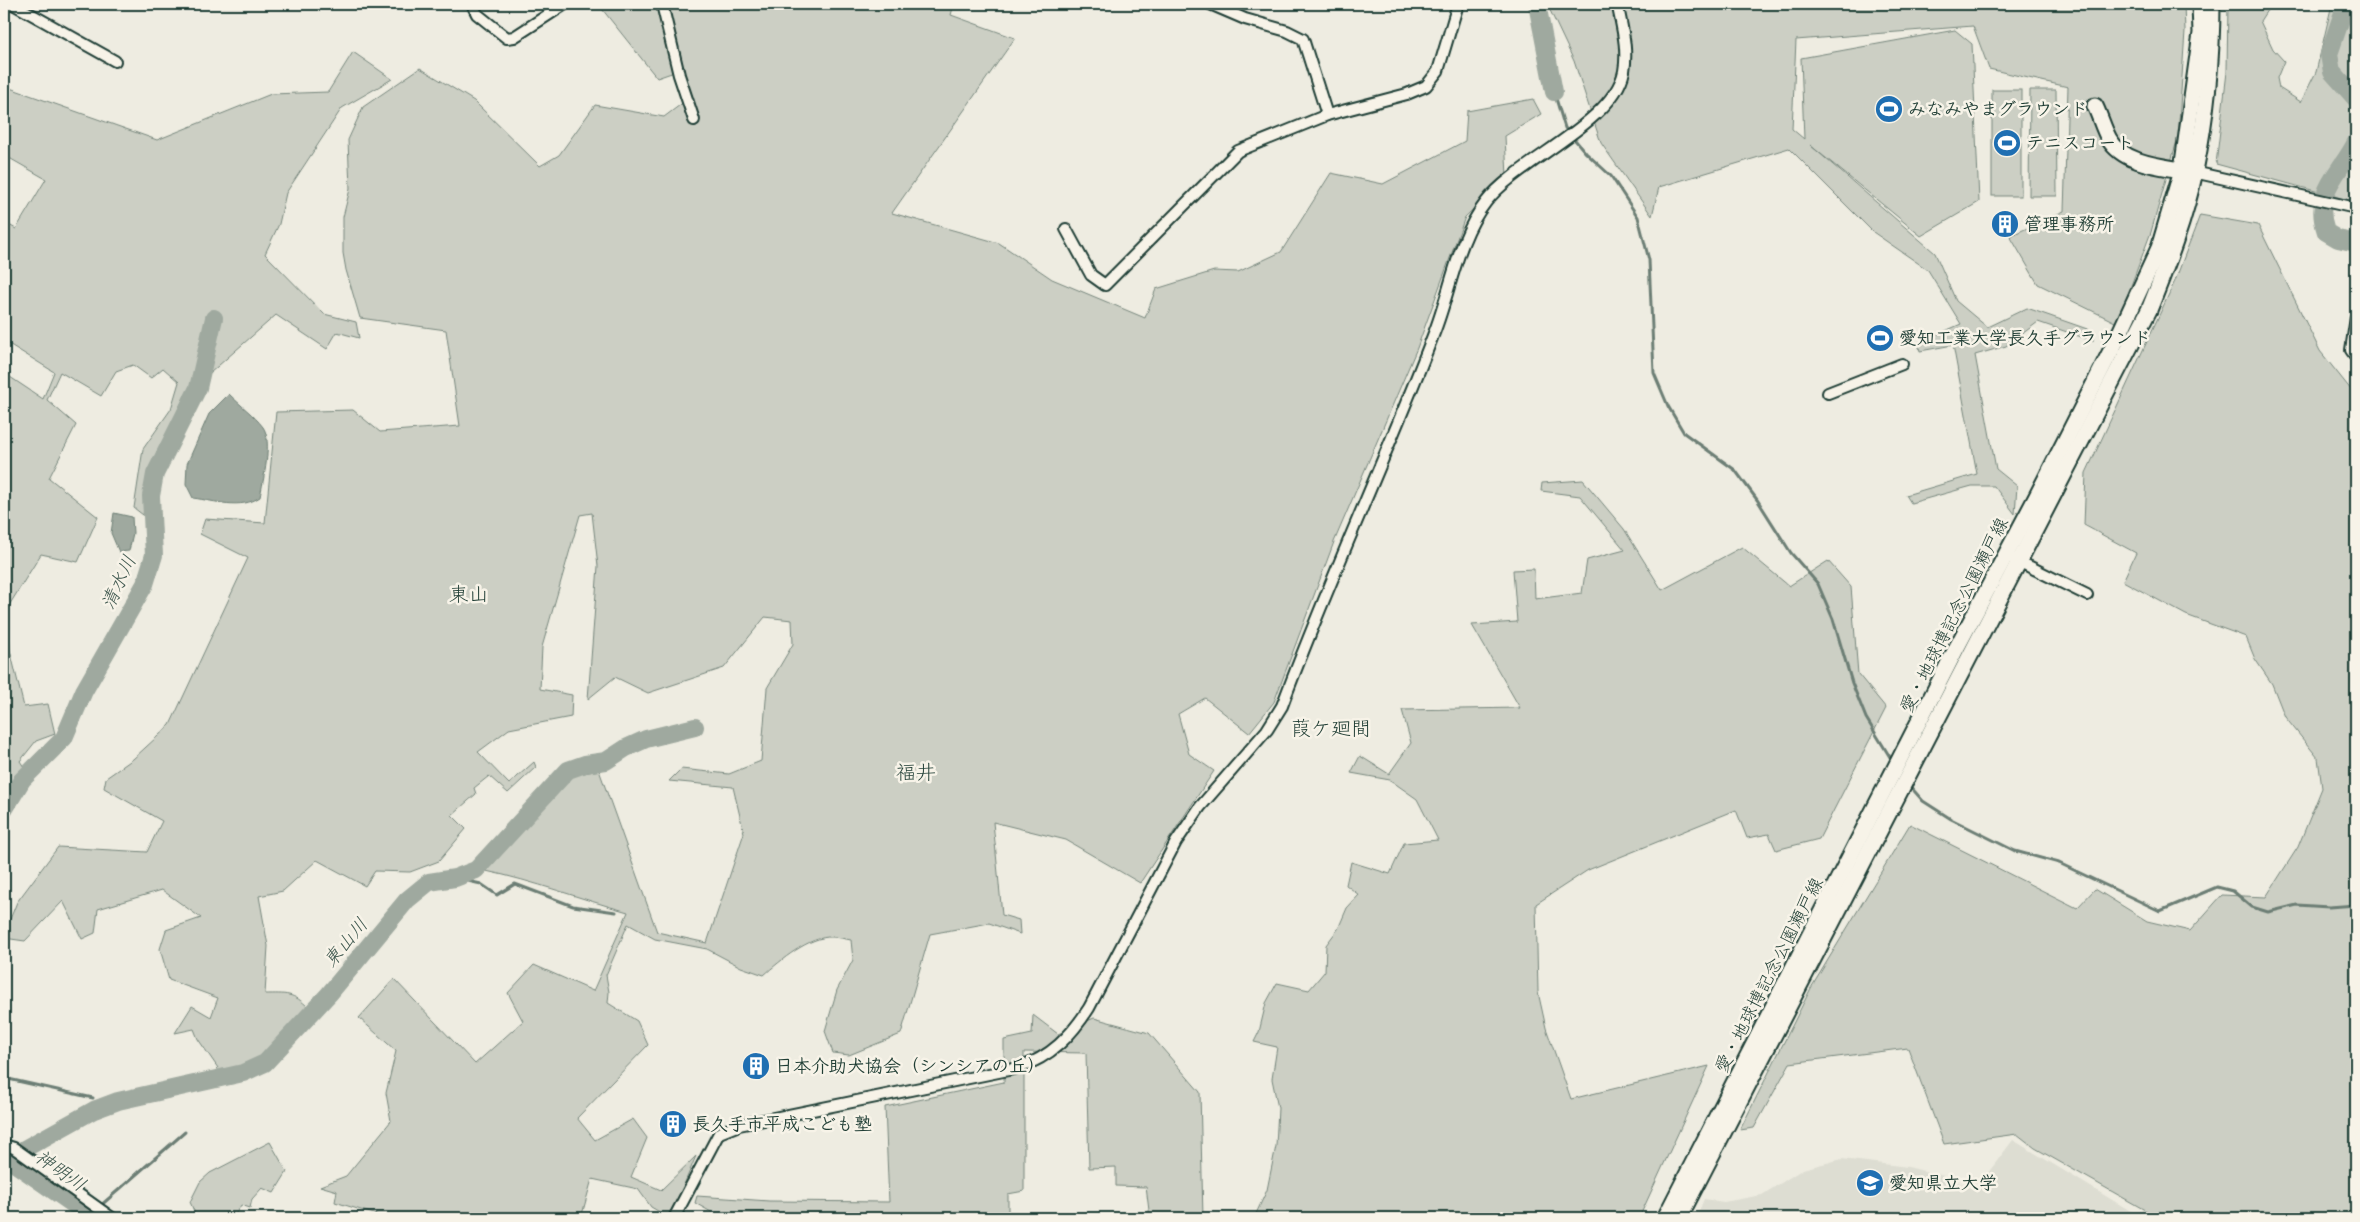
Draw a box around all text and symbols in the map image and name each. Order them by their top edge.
sports icon: みなみやまグラウンド [1874,94,1904,124]
place label: みなみやまグラウンド [1908,96,2088,120]
sports icon: テニスコート [1992,128,2022,158]
place label: テニスコート [2026,130,2134,154]
building icon: 管理事務所 [1990,209,2020,239]
place label: 管理事務所 [2024,211,2114,235]
sports icon: 愛知工業大学長久手グラウンド [1865,323,1895,353]
place label: 愛知工業大学長久手グラウンド [1899,325,2151,349]
street label: 愛・地球博記念公園瀬戸線 [1893,513,2013,716]
water label: 清水川 [94,551,141,613]
district label: 東山 [449,580,489,606]
district label: 葭ケ廻間 [1291,714,1371,740]
district label: 福井 [896,758,936,784]
street label: 愛・地球博記念公園瀬戸線 [1708,873,1828,1076]
water label: 東山川 [317,912,373,972]
building icon: 日本介助犬協会（シンシアの丘） [741,1051,771,1081]
place label: 日本介助犬協会（シンシアの丘） [775,1053,1045,1077]
building icon: 長久手市平成こども塾 [658,1109,688,1139]
place label: 長久手市平成こども塾 [692,1111,872,1135]
water label: 神明川 [31,1143,92,1196]
school or university icon: 愛知県立大学 [1855,1168,1885,1198]
place label: 愛知県立大学 [1889,1170,1997,1194]

